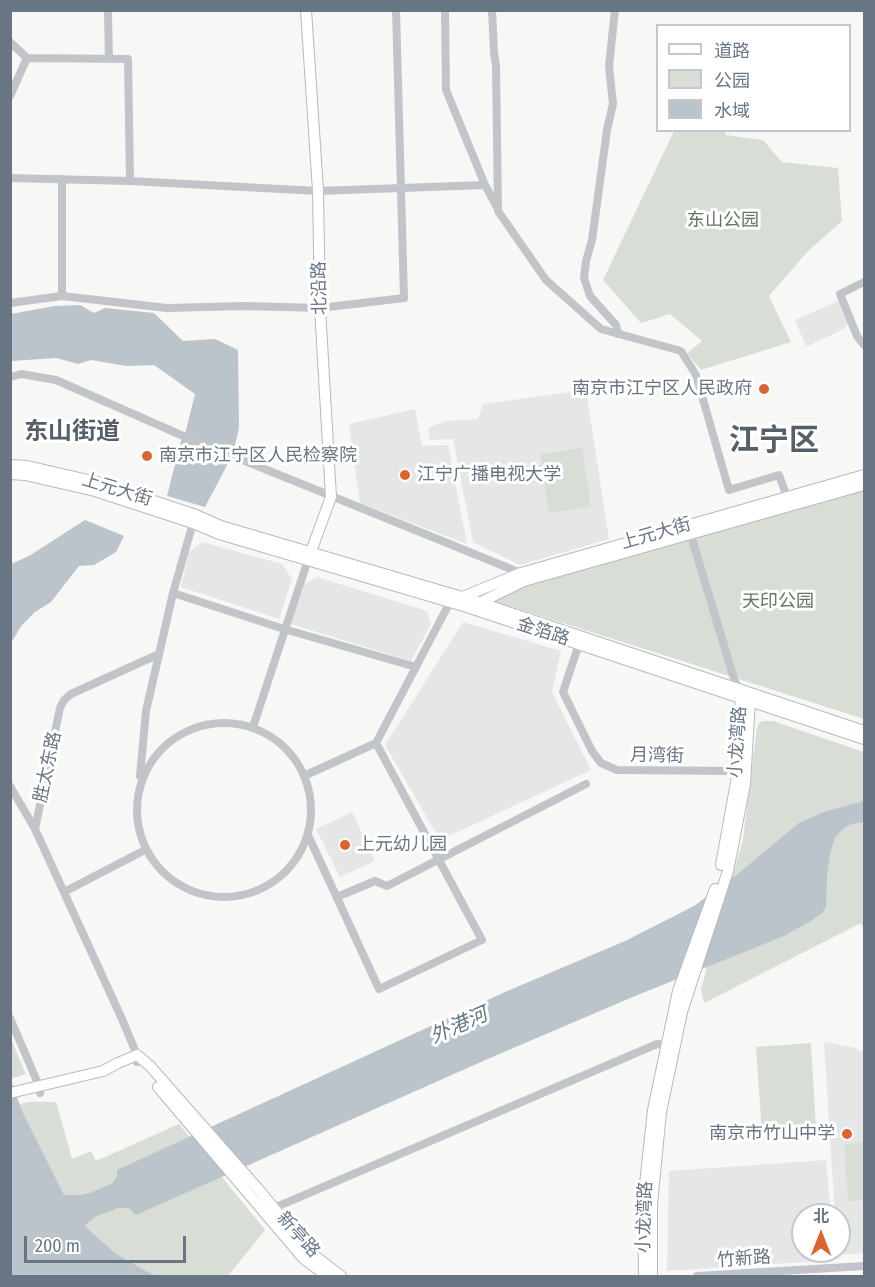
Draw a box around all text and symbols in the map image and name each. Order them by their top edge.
legend [656,24,851,132]
text: 道路 [714,40,750,62]
text: 公园 [714,70,750,92]
text: 水域 [714,100,750,122]
park label: 东山公园 [687,210,759,232]
street label: 北沿路 [309,261,331,315]
place label: 南京市江宁区人民政府 [572,378,752,400]
marker: 南京市江宁区人民政府 [757,382,771,396]
district label: 东山街道 [24,418,120,446]
district label: 江宁区 [729,424,819,460]
place label: 南京市江宁区人民检察院 [159,445,357,467]
marker: 南京市江宁区人民检察院 [140,449,154,463]
place label: 江宁广播电视大学 [417,464,561,486]
marker: 江宁广播电视大学 [398,468,412,482]
street label: 上元大街 [79,469,155,511]
street label: 上元大街 [618,514,694,554]
park label: 天印公园 [742,591,814,613]
street label: 金箔路 [514,613,572,651]
street label: 小龙湾路 [725,705,751,779]
street label: 胜太东路 [30,730,66,804]
street label: 月湾街 [630,745,684,767]
place label: 上元幼儿园 [357,834,447,856]
marker: 上元幼儿园 [338,838,352,852]
water label: 外港河 [427,1003,491,1049]
place label: 南京市竹山中学 [709,1123,835,1145]
marker: 南京市竹山中学 [840,1127,854,1141]
street label: 小龙湾路 [633,1181,657,1253]
north arrow [791,1203,851,1263]
text: 北 [813,1207,829,1226]
street label: 新亭路 [272,1208,324,1262]
scale bar [27,1224,189,1262]
text: 200 m [35,1235,80,1257]
street label: 竹新路 [716,1246,772,1272]

